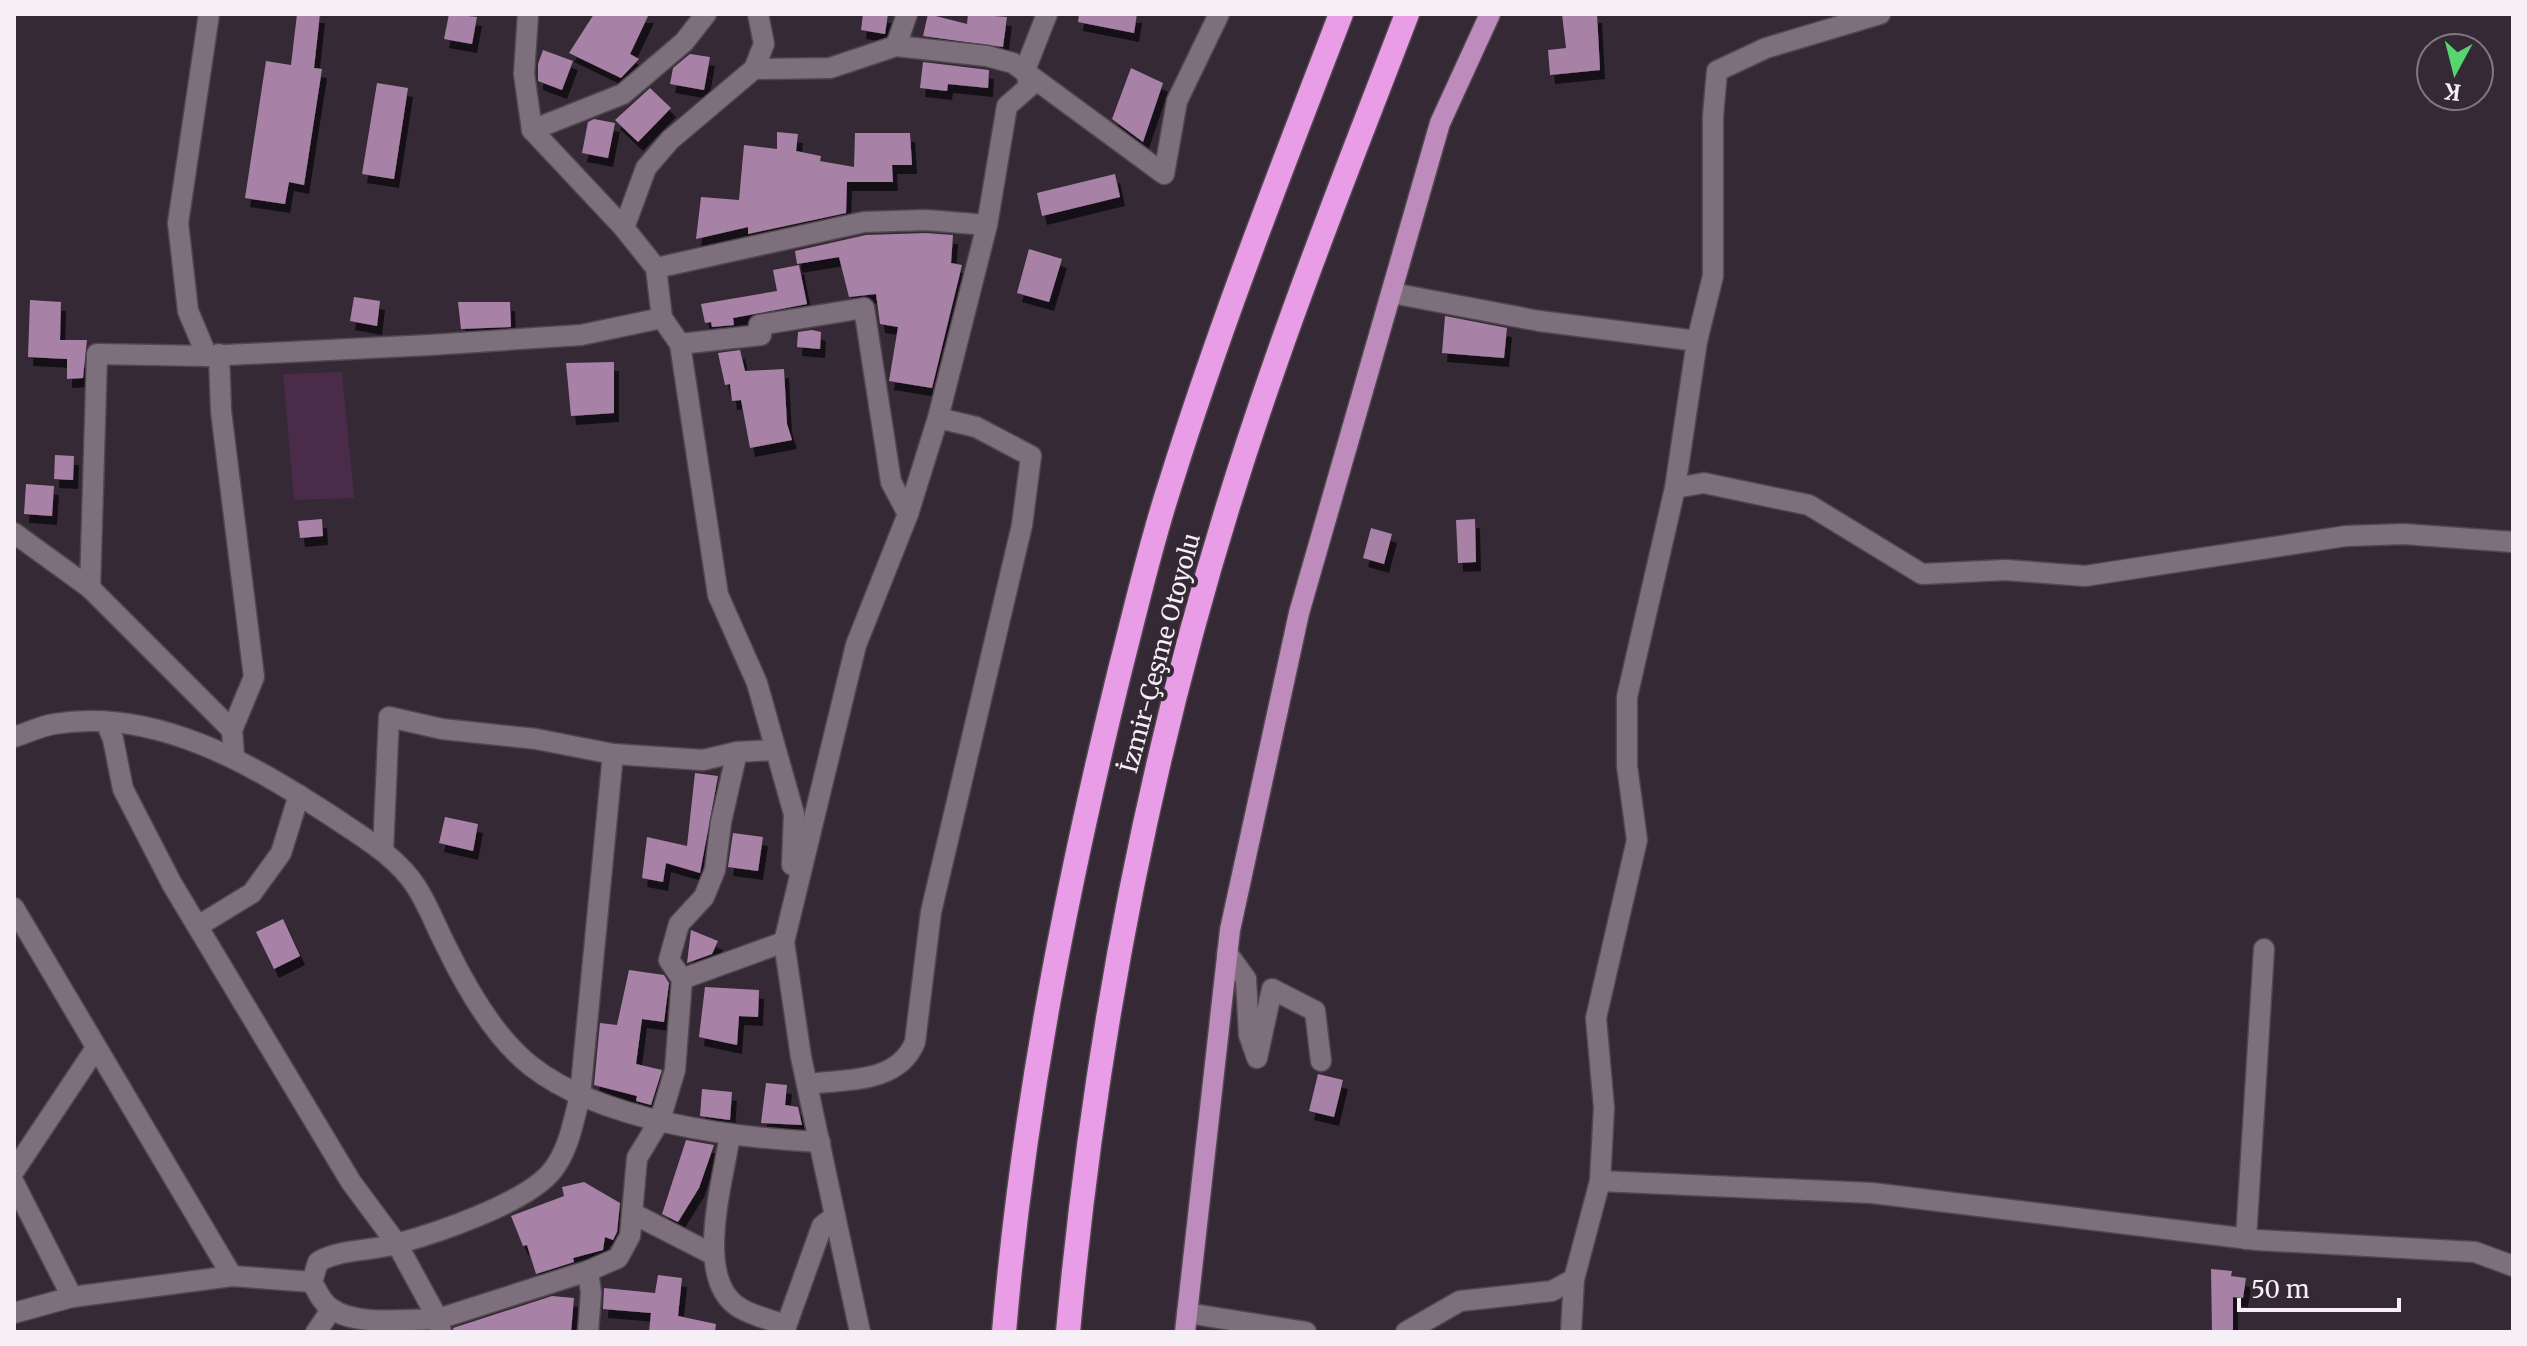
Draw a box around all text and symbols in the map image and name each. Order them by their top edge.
north arrow [2415,32,2495,112]
text: K [2442,77,2462,107]
street label: İzmir-Çeşme Otoyolu [1113,530,1207,776]
scale bar [2239,1262,2399,1312]
text: 50 m [2251,1274,2310,1305]

